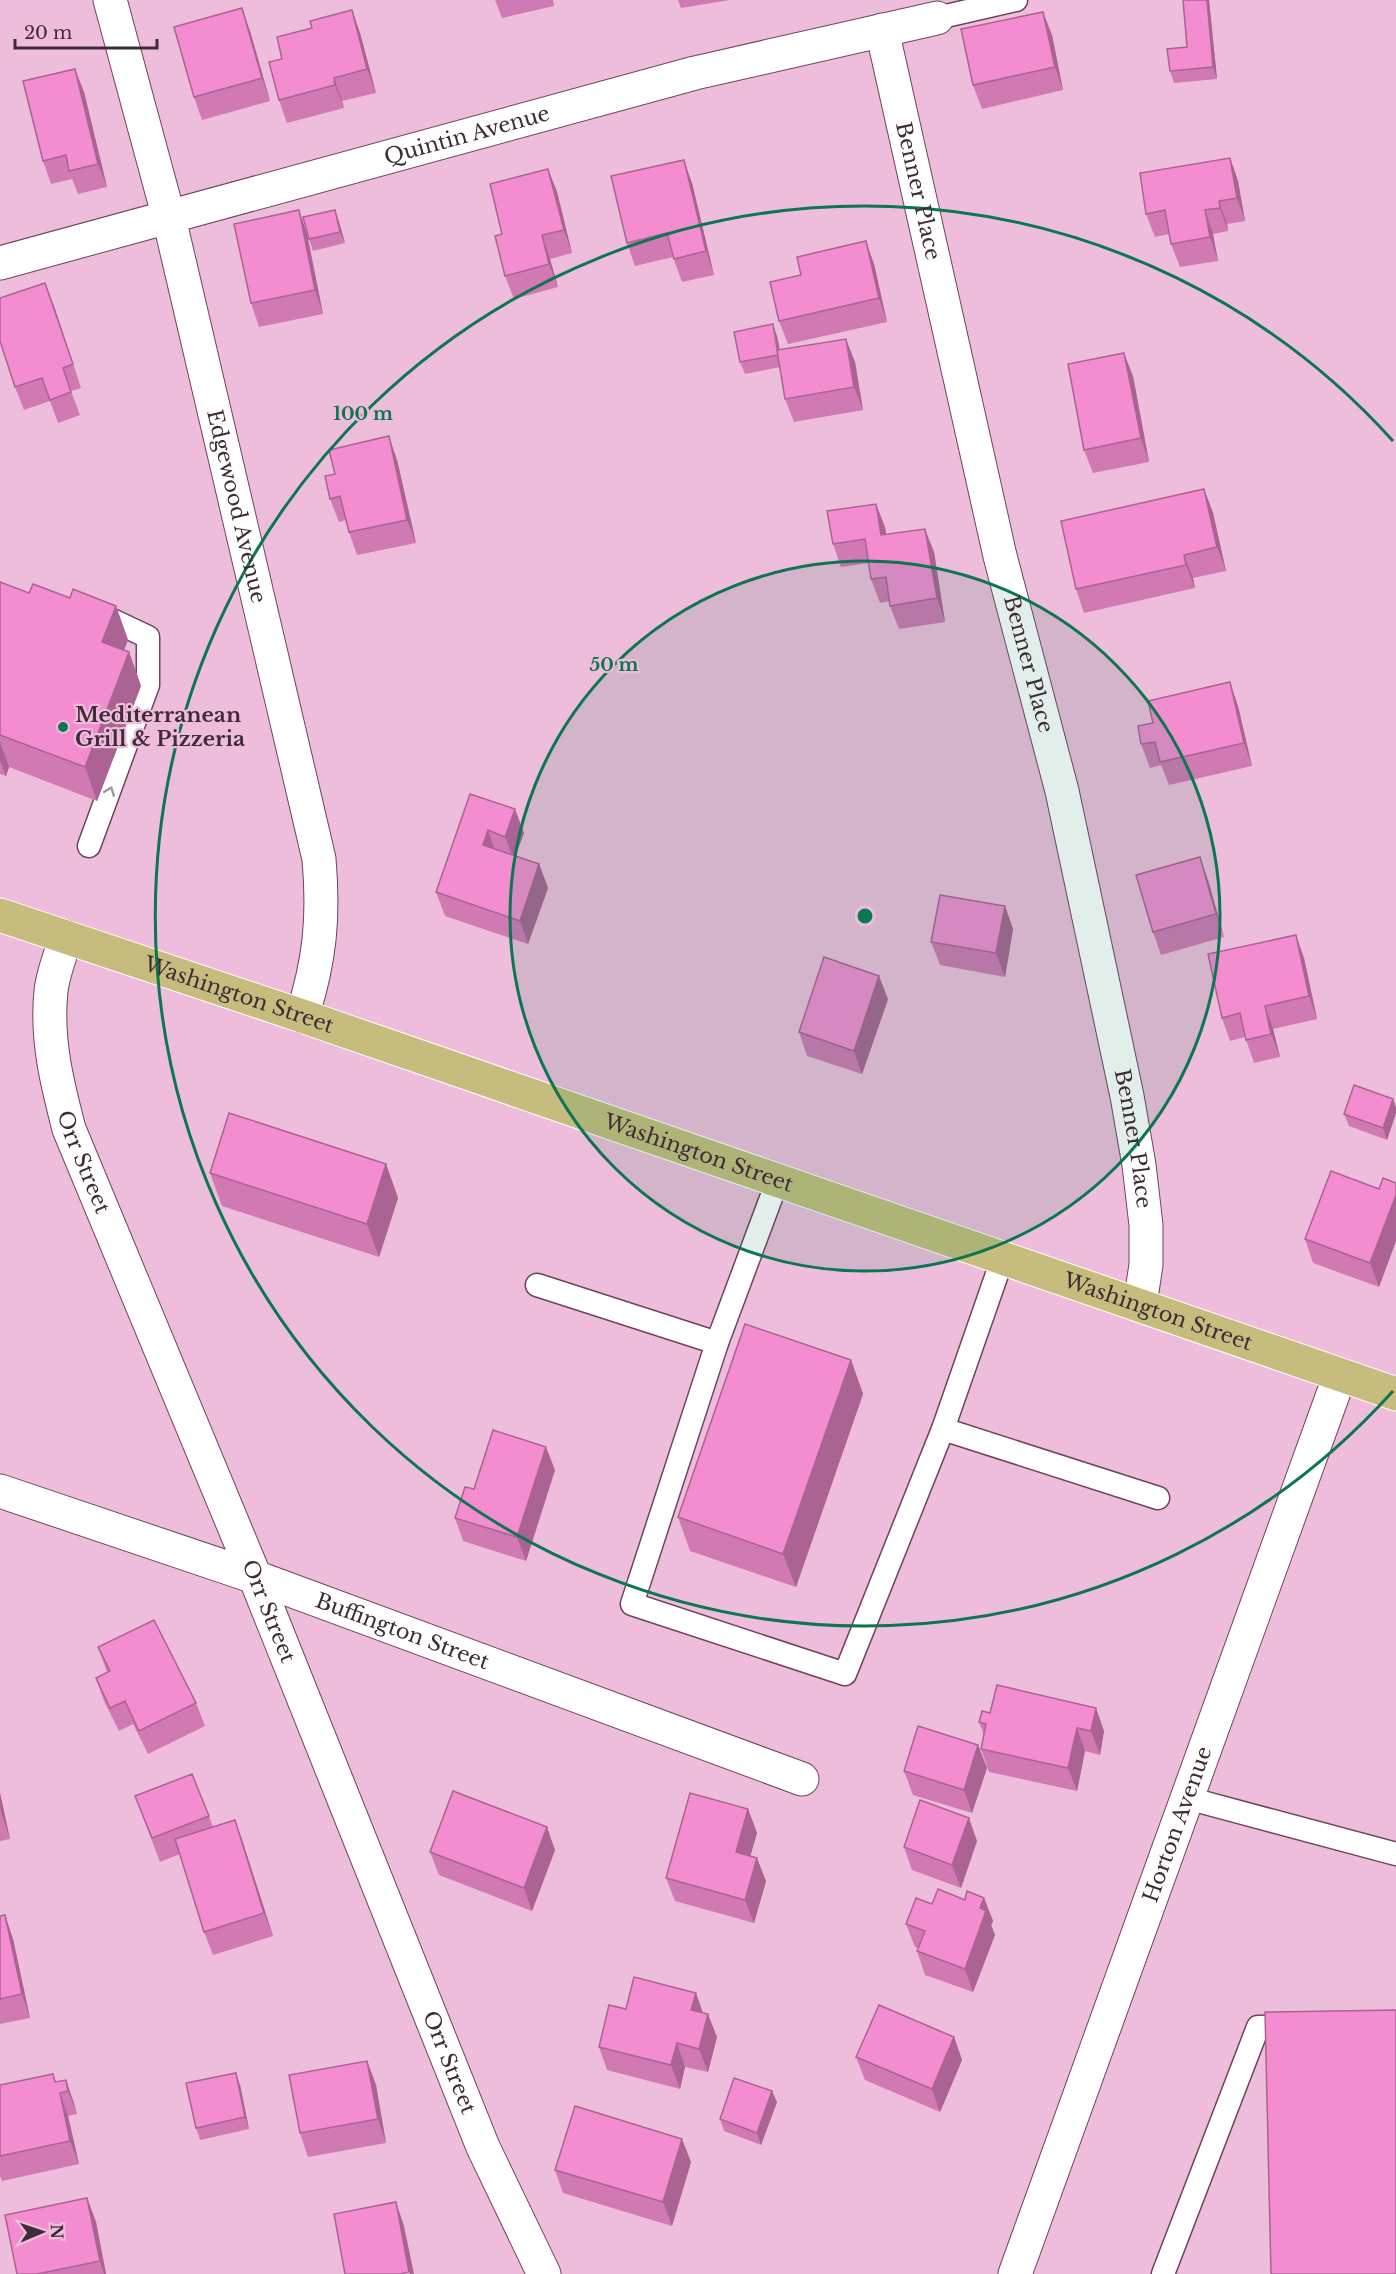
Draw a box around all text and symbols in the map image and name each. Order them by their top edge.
scale bar [15,12,158,50]
text: 20 m [24,22,72,44]
street label: Quintin Avenue [381,100,553,170]
street label: Benner Place [890,119,946,263]
text: 100 m [333,403,393,425]
street label: Edgewood Avenue [201,407,272,606]
street label: Benner Place [998,593,1059,736]
text: 50 m [590,654,639,676]
place label: Mediterranean Grill & Pizzeria [75,702,245,752]
marker: Mediterranean Grill & Pizzeria [56,720,70,734]
one-way arrow [103,786,115,797]
centre of rings [855,906,875,926]
street label: Washington Street [140,951,337,1039]
street label: Benner Place [1109,1066,1157,1210]
street label: Orr Street [52,1108,116,1217]
street label: Washington Street [600,1108,797,1198]
street label: Washington Street [1059,1267,1256,1356]
street label: Orr Street [236,1556,301,1667]
street label: Buffington Street [312,1587,493,1675]
street label: Horton Avenue [1137,1743,1218,1906]
street label: Orr Street [417,2007,481,2118]
north arrow [12,2202,72,2262]
text: N [47,2224,67,2239]

